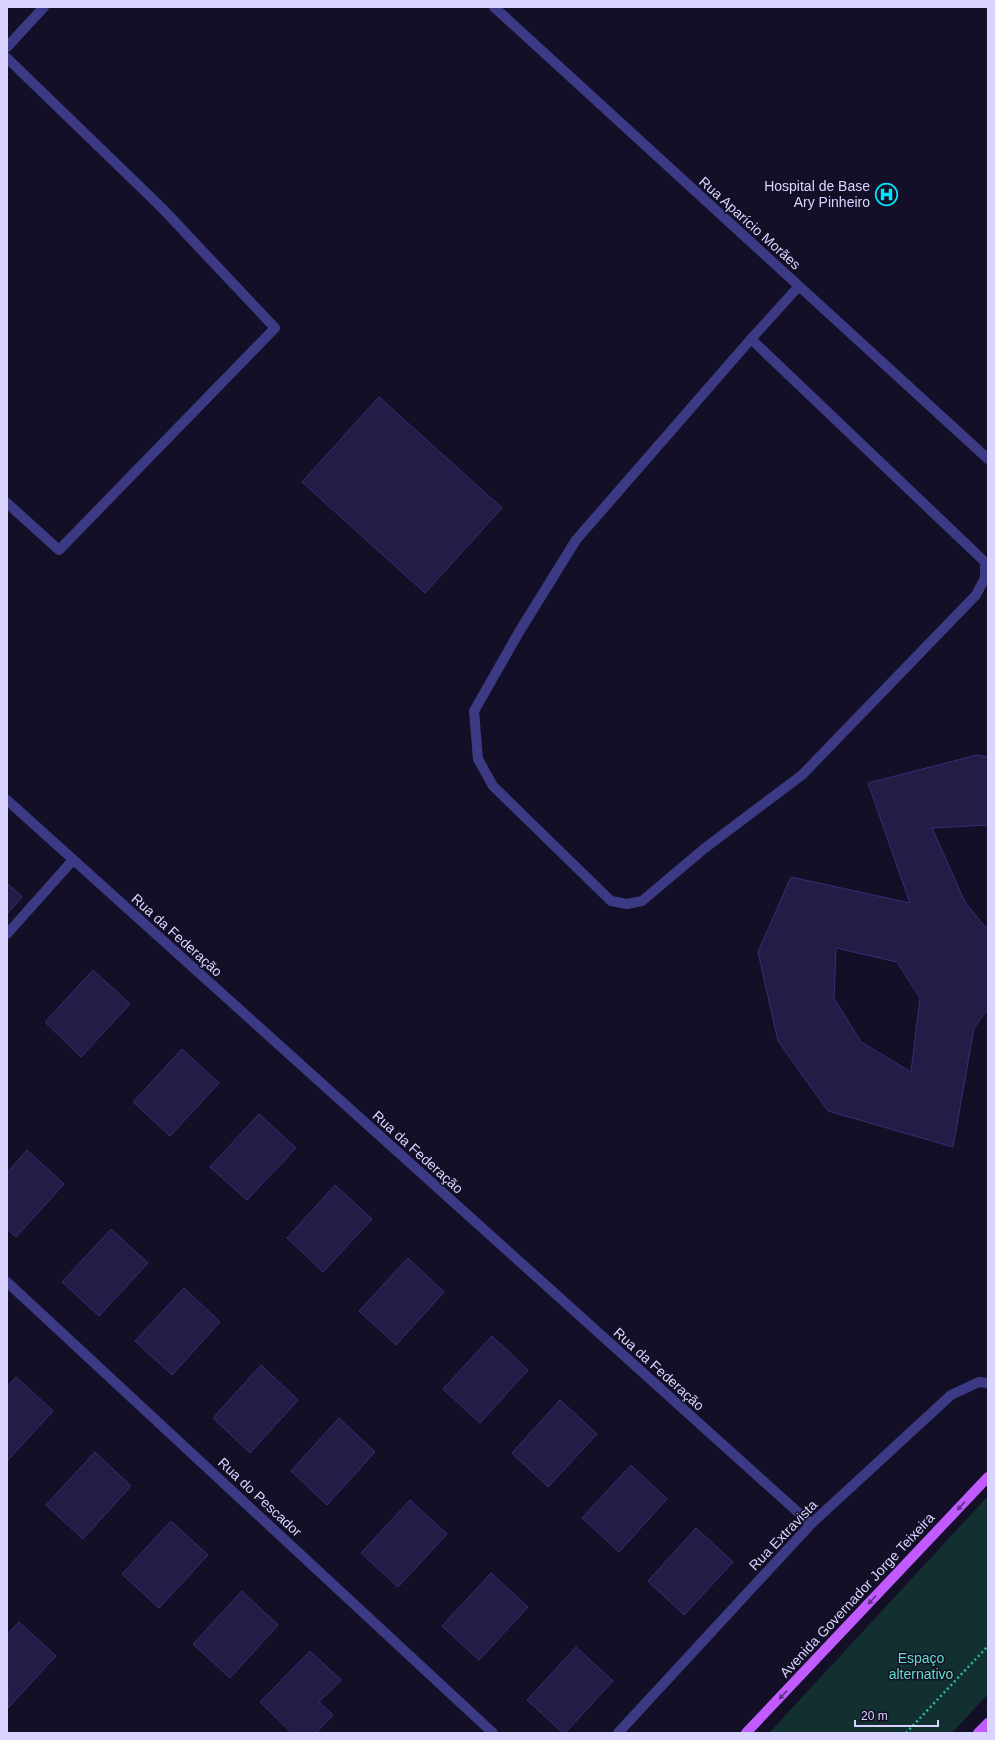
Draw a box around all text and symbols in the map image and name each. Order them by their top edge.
street label: Rua Aparício Morães [696,173,804,273]
place label: Hospital de Base Ary Pinheiro [764,178,870,210]
hospital icon: Hospital de Base Ary Pinheiro [873,181,899,207]
street label: Rua da Federação [129,890,226,980]
street label: Rua da Federação [370,1107,467,1197]
street label: Rua da Federação [611,1324,708,1414]
street label: Rua do Pescador [215,1454,305,1540]
street label: Rua Extravista [746,1497,821,1573]
one-way arrow [957,1501,966,1510]
street label: Avenida Governador Jorge Teixeira [776,1509,938,1681]
one-way arrow [867,1595,877,1605]
park label: Espaço alternativo [889,1650,954,1682]
one-way arrow [778,1689,787,1700]
scale bar [855,1702,938,1728]
text: 20 m [861,1709,888,1723]

